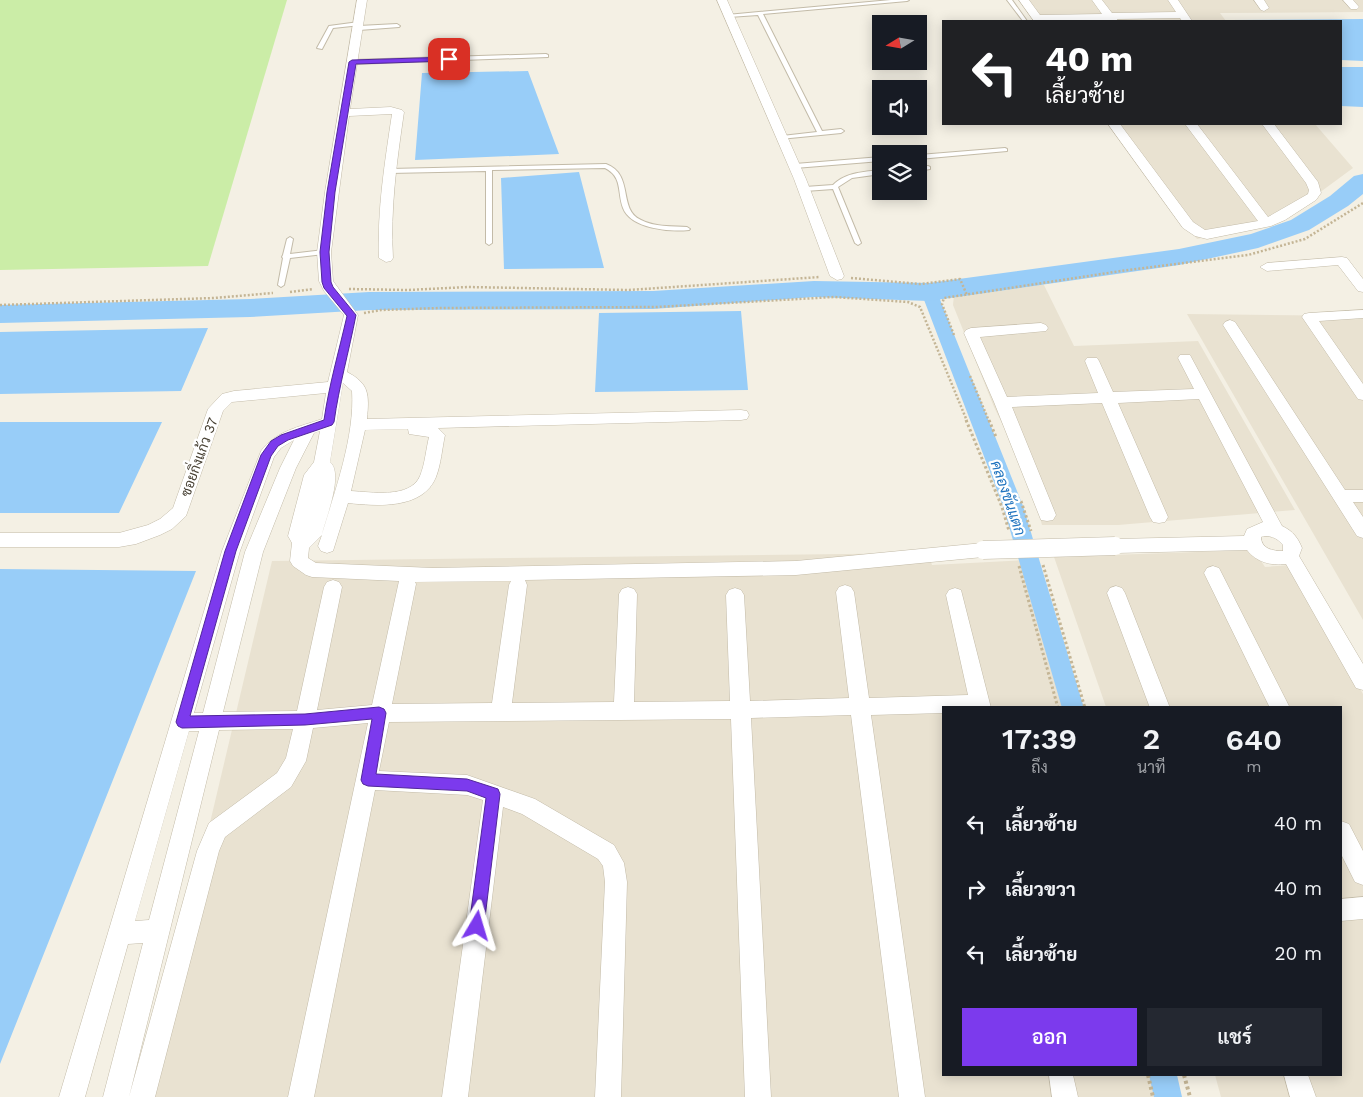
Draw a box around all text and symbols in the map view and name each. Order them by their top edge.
north arrow [872,15,928,70]
map controls [872,15,927,200]
pin [428,38,470,80]
text: 40 m [1045,38,1133,80]
icon: left [962,40,1027,105]
icon: arrive [435,45,463,73]
button: sound [872,80,927,135]
text: เลี้ยวซ้าย [1045,83,1125,108]
button: layers [872,145,927,200]
street label: ซอยกิ่งแก้ว 37 [174,414,221,499]
water label: คลองขันแตก [987,458,1029,538]
text: 17:39 [1002,721,1077,756]
text: 2 [1142,721,1160,756]
text: 640 [1226,722,1282,757]
text: m [1246,757,1261,776]
text: ถึง [1031,758,1048,777]
text: นาที [1137,758,1166,777]
icon: left [962,810,990,838]
text: 40 m [1274,812,1322,835]
text: เลี้ยวซ้าย [1005,813,1077,836]
icon: right [962,875,990,903]
text: 40 m [1274,877,1322,900]
text: เลี้ยวขวา [1005,878,1076,901]
position arrow [450,899,502,951]
icon: left [962,940,990,968]
text: 20 m [1275,942,1322,965]
text: เลี้ยวซ้าย [1005,943,1077,966]
button: ออก [962,1008,1137,1066]
button: แชร์ [1147,1008,1322,1066]

